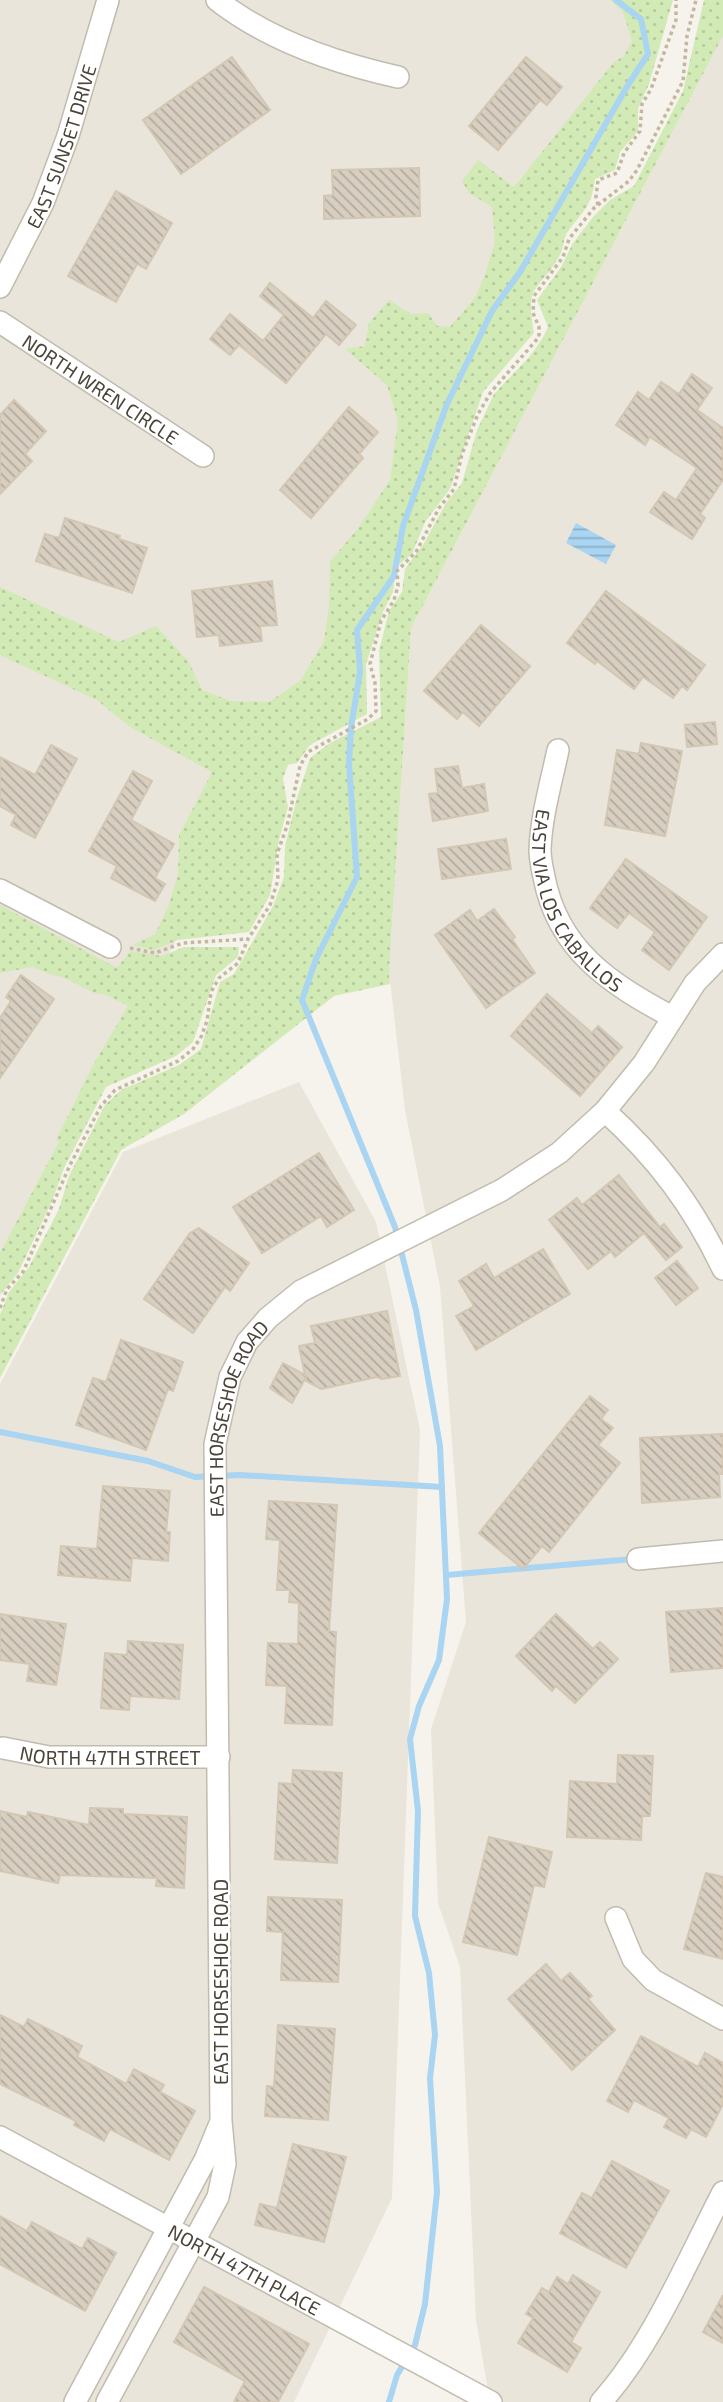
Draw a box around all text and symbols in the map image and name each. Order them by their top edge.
street label: EAST SUNSET DRIVE [21,61,100,232]
street label: NORTH WREN CIRCLE [19,329,183,448]
street label: EAST VIA LOS CABALLOS [528,808,627,996]
street label: EAST HORSESHOE ROAD [203,1315,272,1517]
street label: NORTH 47TH STREET [18,1740,201,1769]
street label: EAST HORSESHOE ROAD [209,1879,232,2085]
street label: NORTH 47TH PLACE [165,2219,325,2319]

